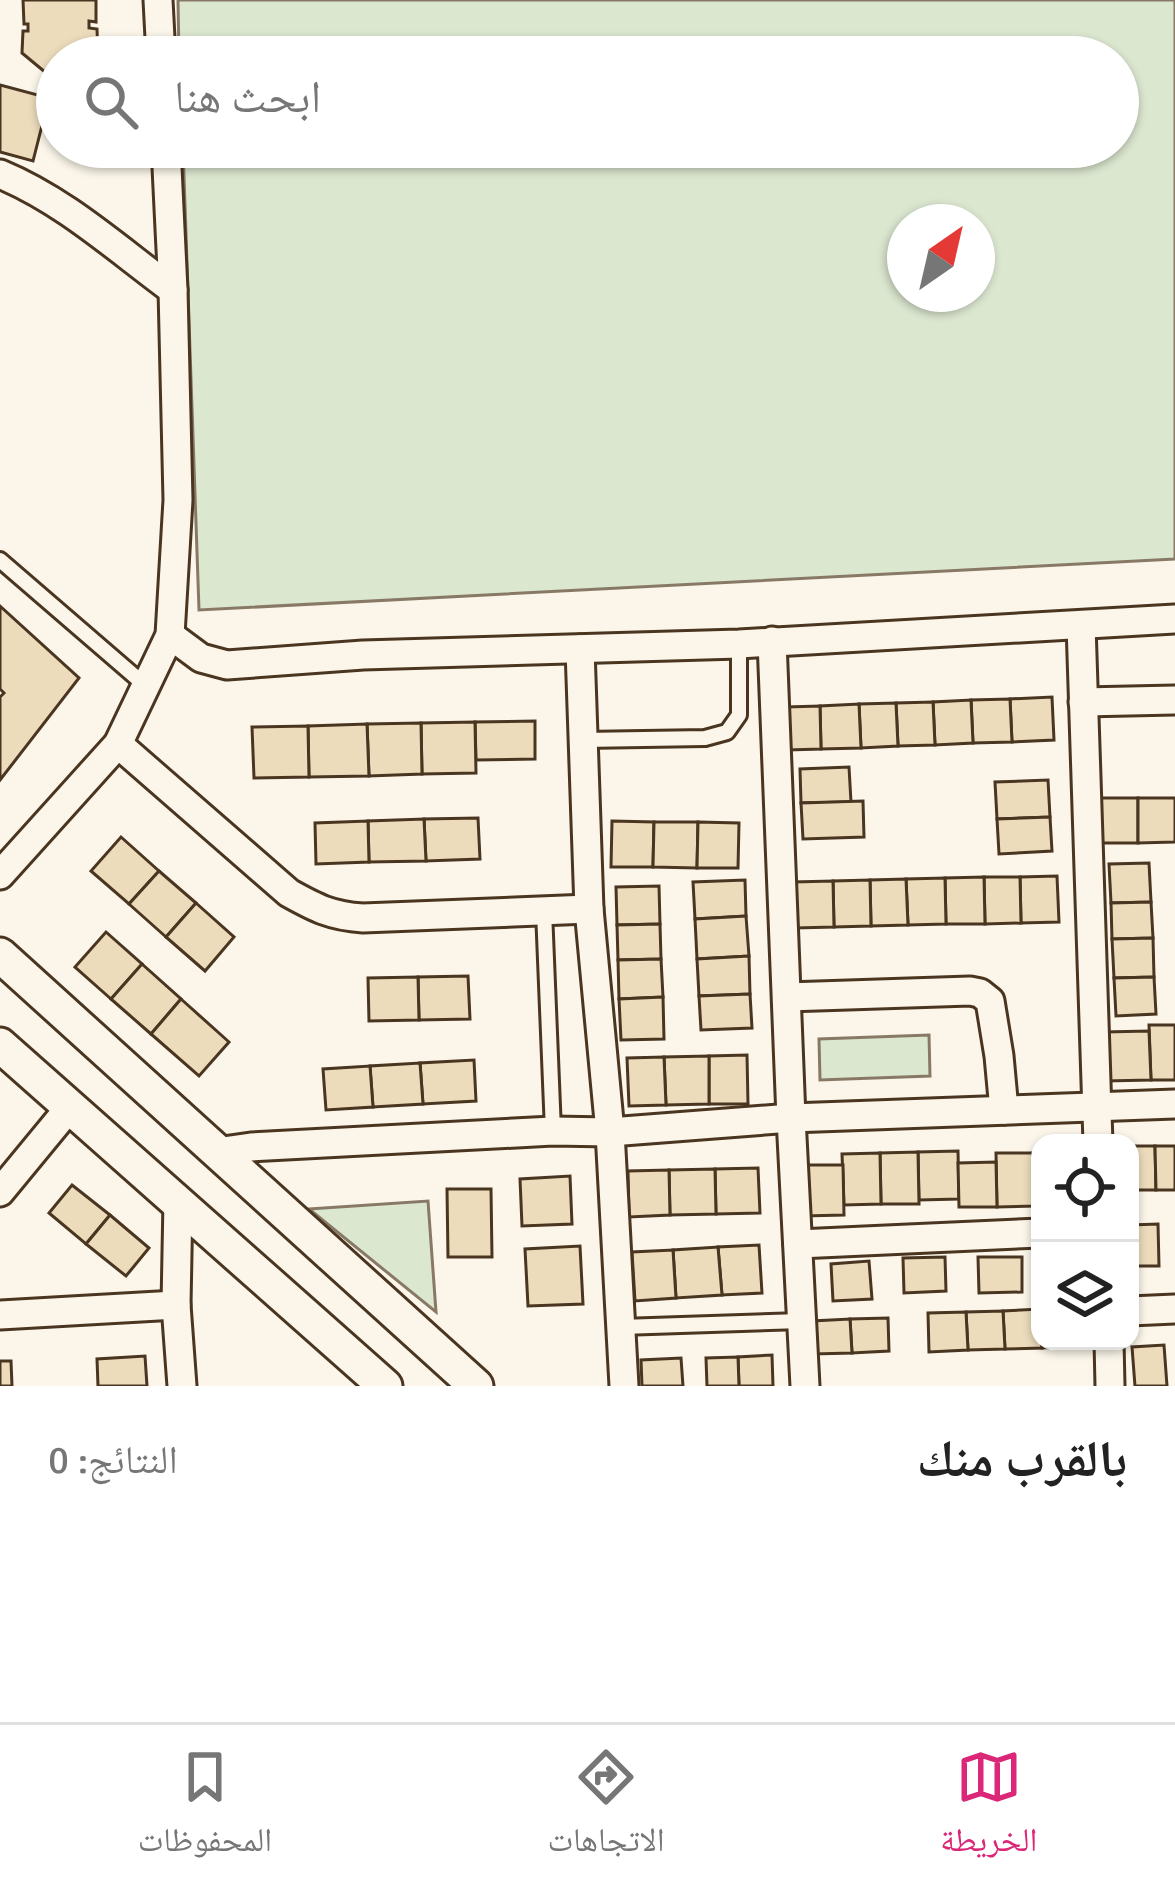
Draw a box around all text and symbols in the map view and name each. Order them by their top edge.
search box [36,36,1139,168]
icon: search [78,69,144,135]
text: ابحث هنا [174,70,321,125]
north arrow [887,204,995,312]
map controls [1031,1134,1139,1350]
button: locate [1031,1134,1139,1242]
button: layers [1031,1242,1139,1350]
text: بالقرب منك [917,1428,1127,1491]
text: النتائج: 0 [48,1436,178,1484]
tab: المحفوظات [138,1744,272,1872]
tab: الاتجاهات [547,1744,665,1872]
tab: الخريطة [940,1744,1037,1872]

